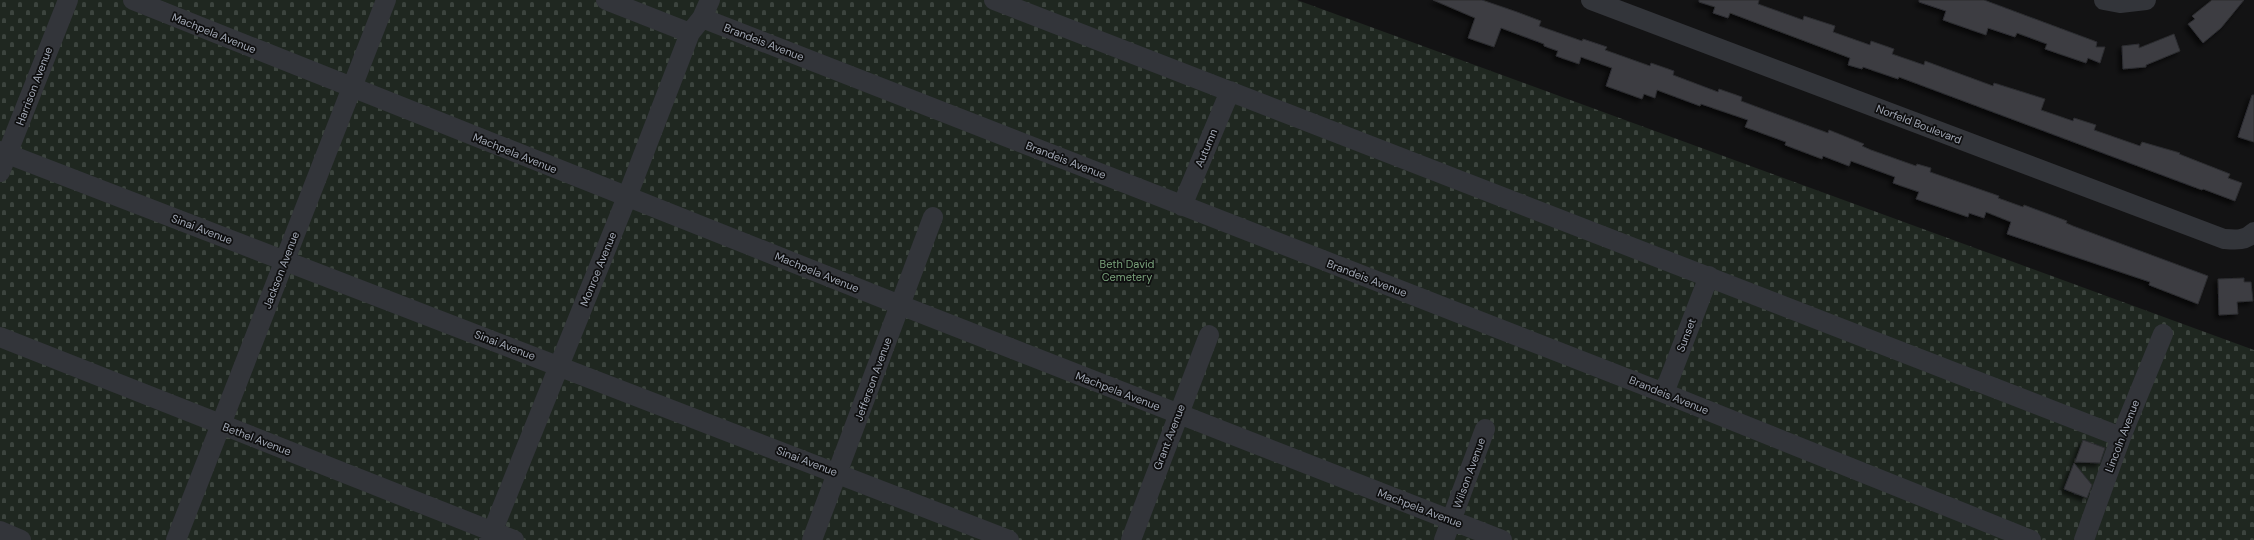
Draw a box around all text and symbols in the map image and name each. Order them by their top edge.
street label: Machpela Avenue [170,10,258,56]
street label: Brandeis Avenue [722,20,806,64]
street label: Harrison Avenue [13,45,55,127]
street label: Norfeld Boulevard [1874,101,1964,147]
street label: Autumn [1192,127,1220,169]
street label: Machpela Avenue [471,130,559,176]
street label: Brandeis Avenue [1024,138,1108,182]
street label: Sinai Avenue [169,211,235,247]
street label: Jackson Avenue [260,229,302,311]
street label: Monroe Avenue [577,230,619,308]
street label: Machpela Avenue [773,249,861,295]
street label: Brandeis Avenue [1325,256,1409,300]
park label: Beth David Cemetery [1100,257,1155,284]
street label: Sunset [1673,316,1699,354]
street label: Sinai Avenue [472,327,538,363]
street label: Jefferson Avenue [851,335,895,423]
street label: Machpela Avenue [1074,368,1162,414]
street label: Brandeis Avenue [1627,373,1711,417]
street label: Lincoln Avenue [2102,398,2142,474]
street label: Grant Avenue [1150,402,1188,472]
street label: Bethel Avenue [221,420,293,458]
street label: Wilson Avenue [1450,436,1488,510]
street label: Sinai Avenue [774,443,840,479]
street label: Machpela Avenue [1376,485,1464,531]

